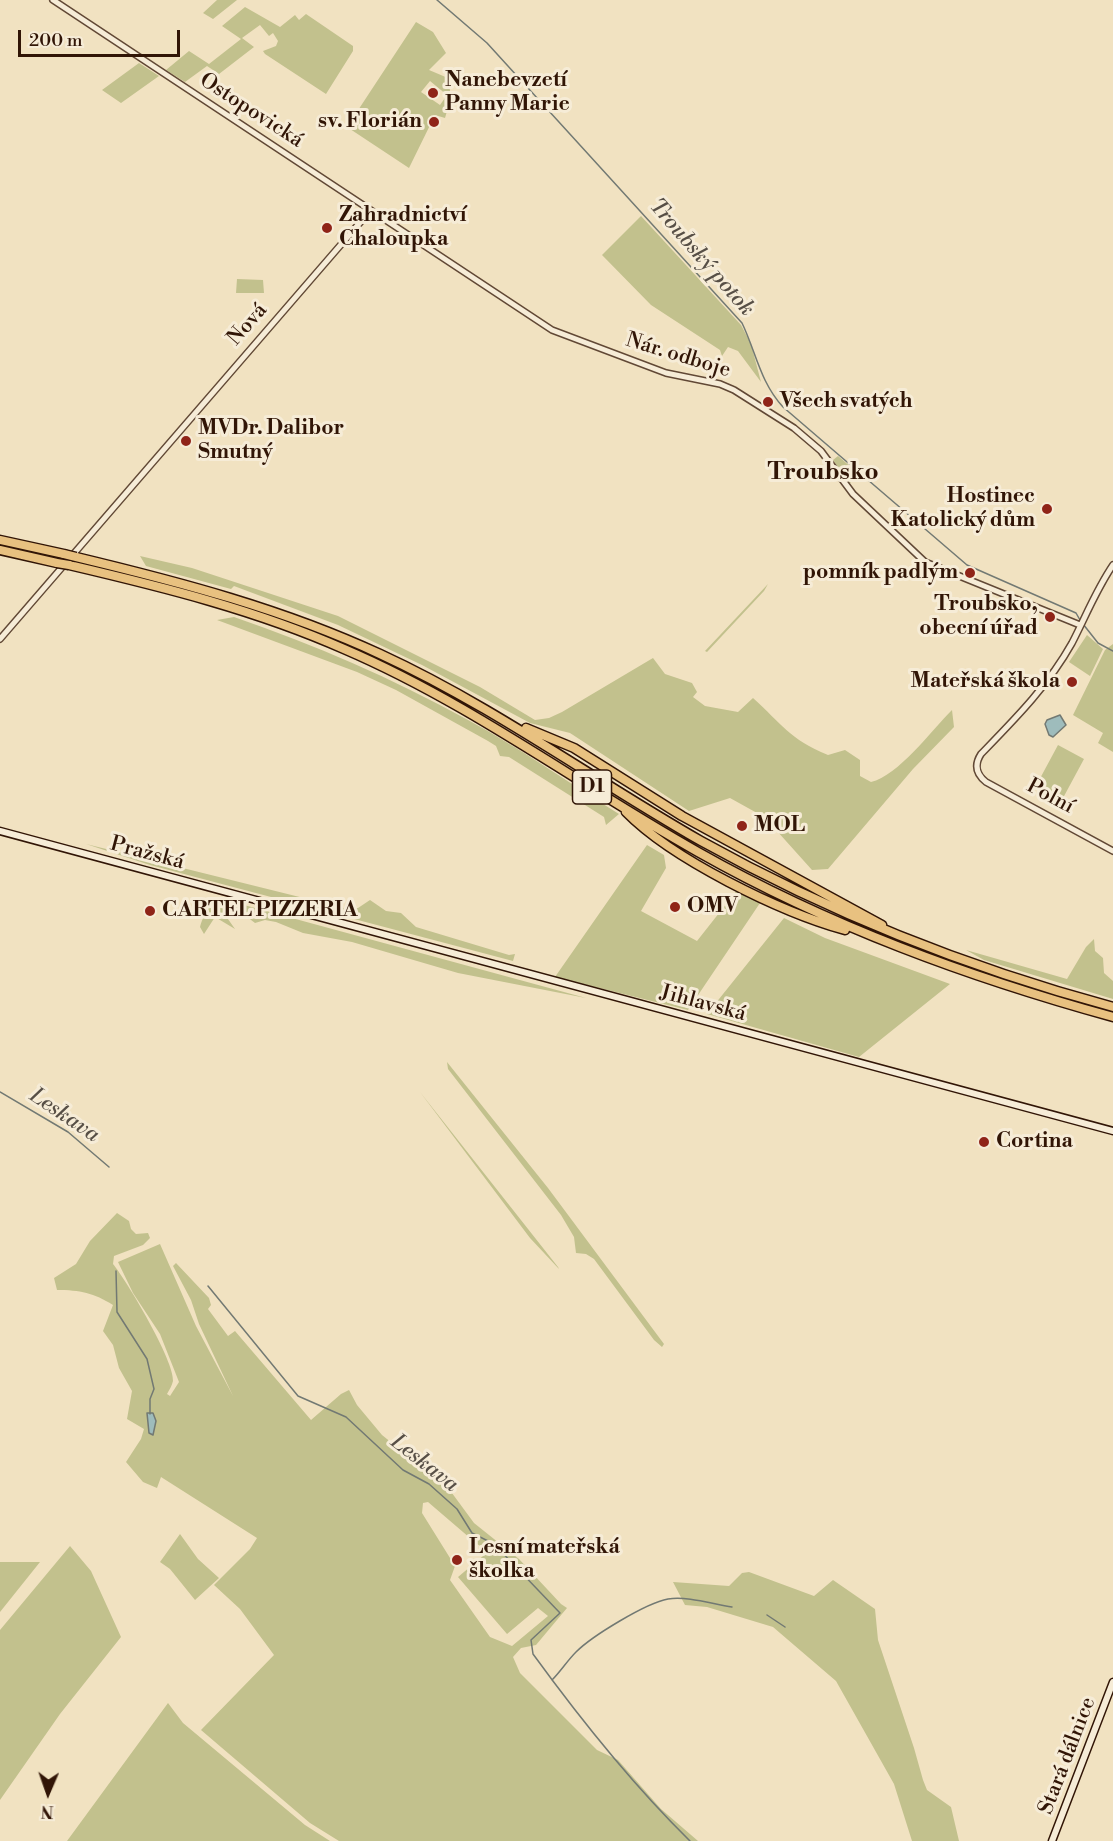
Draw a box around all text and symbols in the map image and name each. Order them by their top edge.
scale bar [21,18,183,56]
text: 200 m [29,29,83,52]
street label: Ostopovická [194,68,308,154]
place label: Nanebevzetí Panny Marie [445,68,570,118]
marker: Nanebevzetí Panny Marie [426,86,440,100]
place label: sv. Florián [318,109,422,135]
marker: sv. Florián [427,115,441,129]
water label: Troubský potok [643,194,759,322]
place label: Zahradnictví Chaloupka [339,203,466,253]
marker: Zahradnictví Chaloupka [320,221,334,235]
street label: Nová [223,299,273,351]
street label: Nár. odboje [623,328,733,384]
place label: Všech svatých [780,389,913,415]
marker: Všech svatých [761,395,775,409]
place label: MVDr. Dalibor Smutný [198,416,344,466]
marker: MVDr. Dalibor Smutný [179,434,193,448]
district label: Troubsko [767,459,879,487]
place label: Hostinec Katolický dům [891,484,1035,534]
marker: Hostinec Katolický dům [1040,502,1054,516]
place label: pomník padlým [803,560,958,586]
marker: pomník padlým [963,566,977,580]
place label: Troubsko, obecní úřad [919,592,1038,642]
marker: Troubsko, obecní úřad [1043,610,1057,624]
place label: Mateřská škola [911,669,1060,695]
marker: Mateřská škola [1065,675,1079,689]
road number: D1 [572,770,612,804]
street label: Polní [1022,774,1078,820]
place label: MOL [754,813,805,839]
marker: MOL [735,819,749,833]
street label: Pražská [107,832,187,876]
place label: OMV [687,894,738,920]
place label: CARTEL PIZZERIA [162,898,358,924]
marker: OMV [668,900,682,914]
marker: CARTEL PIZZERIA [143,904,157,918]
street label: Jihlavská [657,980,749,1028]
water label: Leskava [24,1083,104,1149]
place label: Cortina [996,1129,1073,1155]
marker: Cortina [977,1135,991,1149]
water label: Leskava [385,1429,463,1499]
place label: Lesní mateřská školka [469,1535,620,1585]
marker: Lesní mateřská školka [450,1553,464,1567]
street label: Stará dálnice [1034,1694,1102,1818]
north arrow [18,1763,78,1823]
text: N [41,1801,54,1821]

